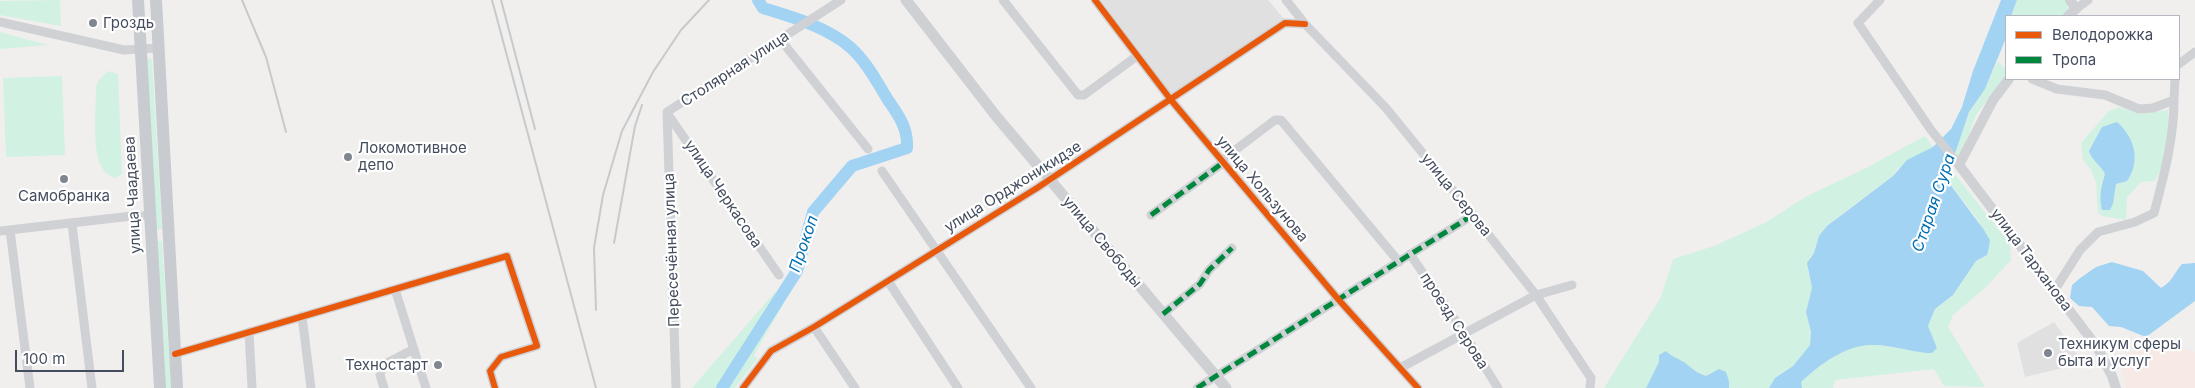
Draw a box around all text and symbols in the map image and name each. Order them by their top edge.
place label: Гроздь [103,14,154,32]
legend [2005,15,2180,80]
marker: Гроздь [87,17,99,29]
text: Велодорожка [2052,25,2153,44]
street label: Столярная улица [678,27,792,111]
text: Тропа [2052,50,2096,69]
street label: улица Хользунова [1212,132,1312,246]
street label: улица Чаадаева [121,136,145,254]
street label: улица Черкасова [680,137,766,251]
street label: улица Орджоникидзе [941,137,1085,237]
place label: Локомотивное депо [358,139,467,174]
street label: улица Серова [1417,150,1495,240]
marker: Локомотивное депо [342,151,354,163]
water label: Старая Сура [1908,151,1960,255]
marker: Самобранка [58,173,70,185]
street label: Пересечённая улица [660,173,684,327]
place label: Самобранка [18,187,110,205]
street label: улица Свободы [1059,193,1145,291]
street label: улица Тарханова [1986,205,2076,315]
water label: Прокоп [785,213,823,275]
street label: проезд Серова [1416,269,1492,373]
place label: Техникум сферы быта и услуг [2058,335,2181,370]
scale bar [18,340,126,372]
marker: Техникум сферы быта и услуг [2042,347,2054,359]
text: 100 m [23,349,65,368]
place label: Техностарт [345,356,428,374]
marker: Техностарт [432,359,444,371]

